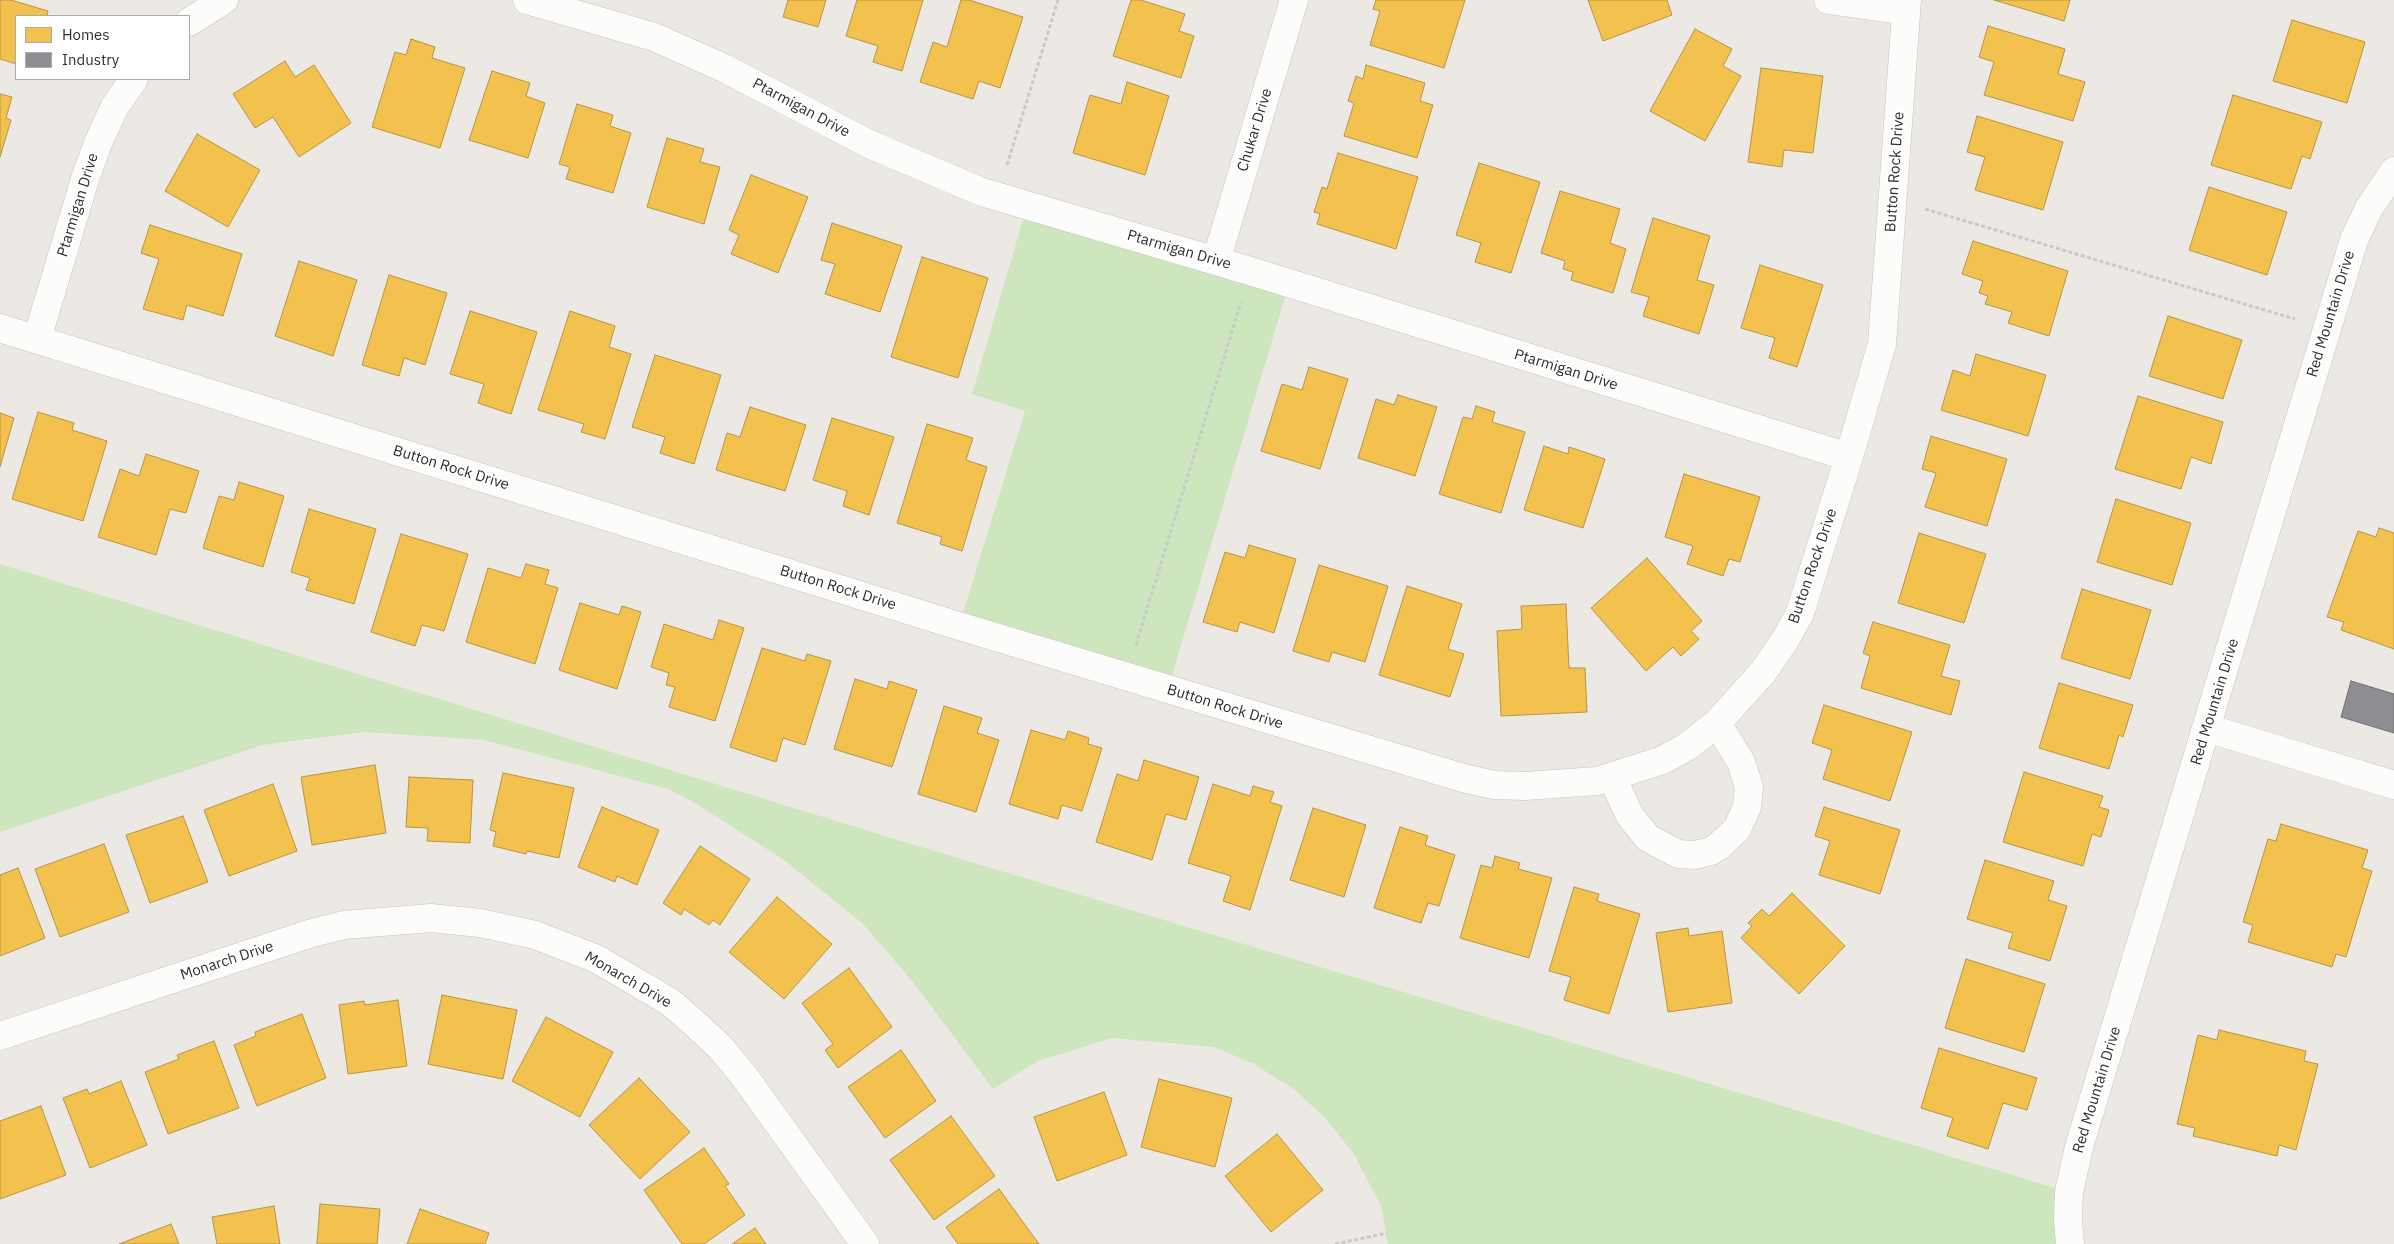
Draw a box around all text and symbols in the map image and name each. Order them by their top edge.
legend [15,15,190,80]
text: Homes [62,25,110,44]
text: Industry [62,50,119,69]
street label: Ptarmigan Drive [749,75,853,141]
street label: Chukar Drive [1234,86,1276,174]
street label: Button Rock Drive [1882,111,1908,233]
street label: Ptarmigan Drive [54,151,102,259]
street label: Ptarmigan Drive [1125,227,1233,273]
street label: Red Mountain Drive [2303,249,2359,379]
street label: Ptarmigan Drive [1512,346,1620,394]
street label: Button Rock Drive [391,442,511,494]
street label: Button Rock Drive [1785,506,1841,626]
street label: Button Rock Drive [778,562,898,614]
street label: Red Mountain Drive [2187,637,2243,767]
street label: Button Rock Drive [1165,681,1285,733]
street label: Monarch Drive [178,937,276,985]
street label: Monarch Drive [582,948,674,1012]
street label: Red Mountain Drive [2069,1025,2125,1155]

